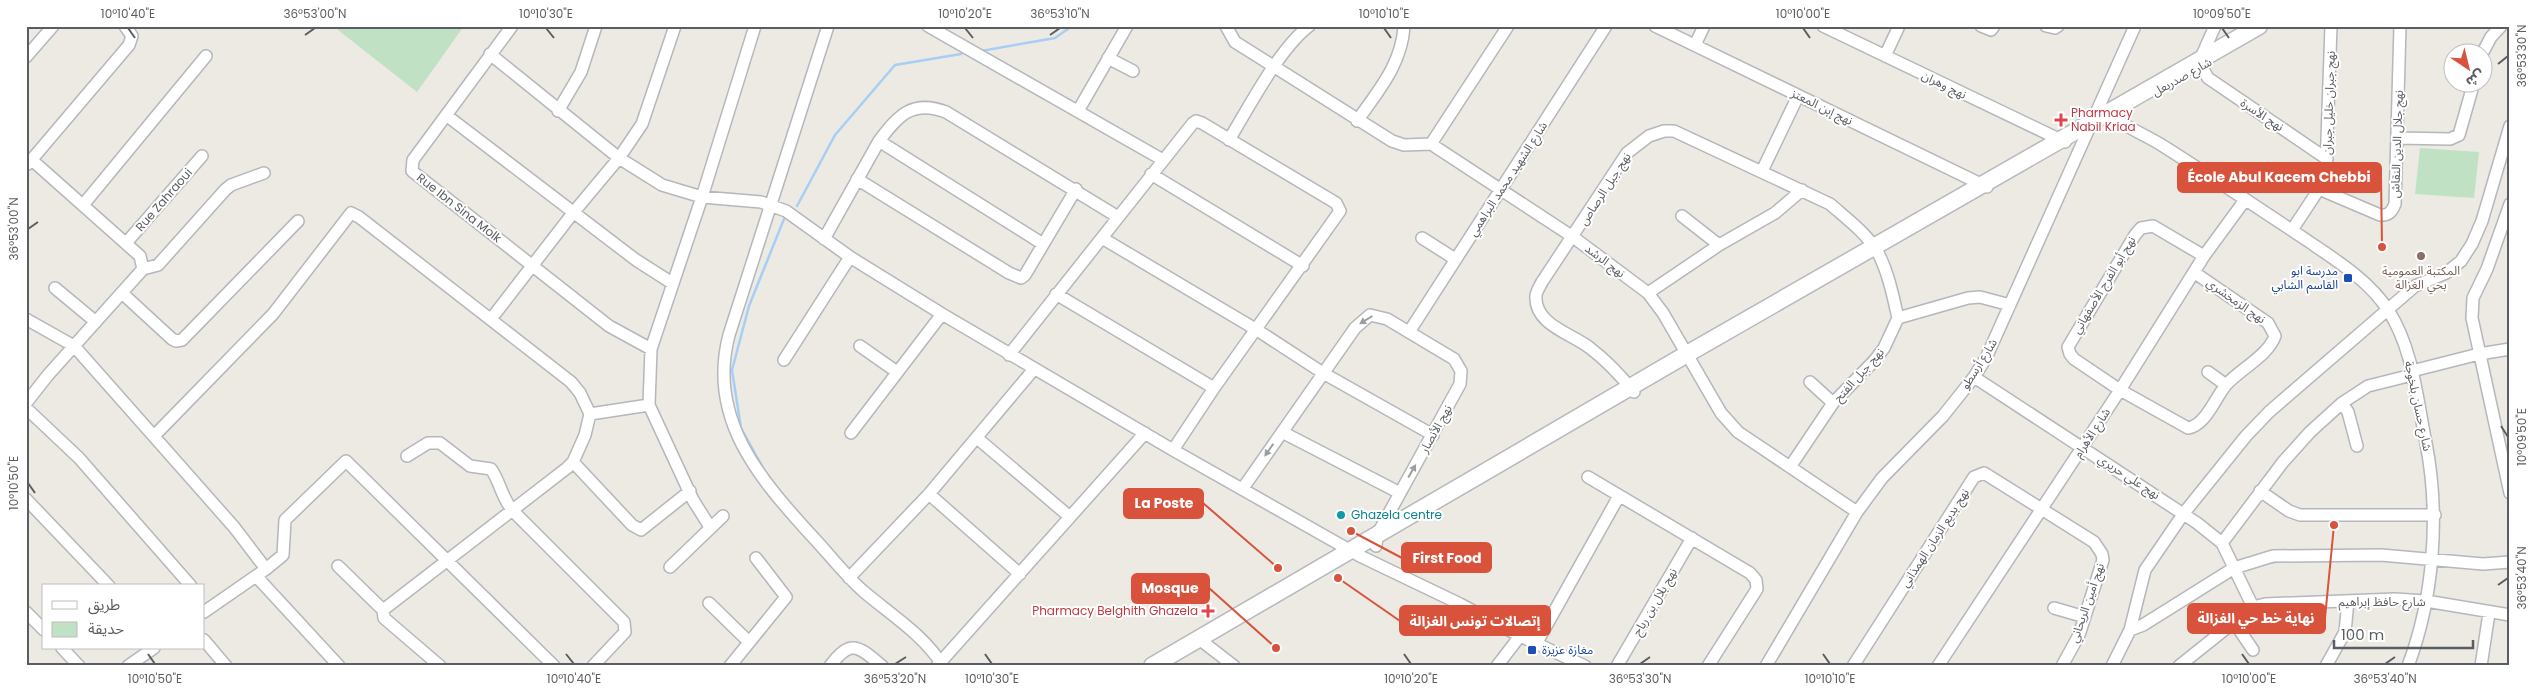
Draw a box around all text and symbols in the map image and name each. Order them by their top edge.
text: 10°10'40"E [101,5,155,22]
text: 36°53'00"N [283,5,347,22]
text: 10°10'30"E [519,5,573,22]
text: 10°10'20"E [938,5,992,22]
text: 36°53'10"N [1030,5,1090,22]
text: 10°10'10"E [1359,5,1409,22]
text: 10°10'00"E [1776,5,1830,22]
text: 10°09'50"E [2193,5,2251,22]
text: 36°53'30"N [2513,25,2530,87]
north arrow [2444,42,2494,92]
street label: نهج جبران خليل جبران [2318,51,2340,155]
street label: شارع صدربعل [2149,53,2215,101]
text: ش [2462,65,2489,92]
street label: نهج وهران [1918,66,1970,104]
street label: نهج إبن المعتز [1787,84,1856,130]
street label: نهج جلال الدين النقاش [2386,90,2408,198]
street label: نهج الأسرة [2237,94,2287,136]
place label: Pharmacy Nabil Kriaa [2071,104,2136,135]
marker: Pharmacy Nabil Kriaa [2055,114,2067,126]
street label: شارع الشهيد محمد البراهمي [1464,118,1553,240]
street label: نهج جبل الرصاص [1575,149,1635,229]
callout: École Abul Kacem Chebbi [2178,163,2381,192]
street label: Rue Zahraoui [131,164,196,235]
text: École Abul Kacem Chebbi [2187,167,2371,187]
street label: Rue Ibn Sina Molk [413,169,506,247]
text: 36°53'00"N [5,197,22,261]
street label: نهج أبو الفرج الأصفهاني [2068,233,2141,338]
street label: نهج الرشد [1581,240,1629,282]
marker: المكتبة العمومية بحي الغزالة [2415,250,2427,262]
place label: مدرسة ابو القاسم الشابي [2272,262,2338,295]
place label: المكتبة العمومية بحي الغزالة [2382,262,2460,295]
marker: مدرسة ابو القاسم الشابي [2342,272,2354,284]
street label: نهج الزمخشري [2202,274,2269,329]
one-way arrow [1359,315,1372,324]
street label: شارع أرسطو [1956,335,2002,393]
street label: نهج جبل الفتح [1830,344,1888,406]
street label: شارع حسان بلخوجة [2400,359,2436,453]
street label: نهج الأنصار [1415,402,1457,457]
street label: شارع الأهرام [2069,404,2115,462]
text: 10°09'50"E [2513,408,2530,466]
one-way arrow [1264,443,1275,456]
street label: نهج علي حريري [2094,450,2164,505]
text: 10°10'50"E [5,456,22,510]
one-way arrow [1408,465,1417,478]
street label: نهج بديع الزمان الهمذاني [1896,485,1974,591]
callout: La Poste [1124,489,1203,518]
text: La Poste [1135,493,1194,513]
place label: Ghazela centre [1351,506,1442,523]
marker: Ghazela centre [1335,509,1347,521]
callout: First Food [1402,543,1491,572]
text: 36°53'40"N [2513,546,2530,610]
text: First Food [1412,548,1482,568]
street label: نهج أمين الريحاني [2065,561,2110,645]
street label: نهج بلال بن رباح [1628,565,1682,639]
callout: Mosque [1132,574,1209,603]
text: Mosque [1141,578,1199,598]
legend [42,584,205,650]
street label: شارع حافظ إبراهيم [2338,593,2426,611]
text: طريق [88,594,120,615]
place label: Pharmacy Belghith Ghazela [1032,602,1198,619]
callout: نهاية خط حي الغزالة [2188,604,2325,633]
marker: Pharmacy Belghith Ghazela [1202,605,1214,617]
callout: إتصالات تونس الغزالة [1400,606,1550,635]
text: نهاية خط حي الغزالة [2198,608,2314,629]
text: إتصالات تونس الغزالة [1410,611,1541,631]
scale bar [2334,617,2472,649]
text: حديقة [88,618,124,639]
text: 100 m [2341,624,2384,645]
place label: مغازة عزيزة [1542,641,1593,658]
marker: مغازة عزيزة [1526,644,1538,656]
text: 10°10'50"E [128,670,182,687]
text: 10°10'40"E [547,670,601,687]
text: 36°53'20"N [864,670,926,687]
text: 10°10'30"E [965,670,1019,687]
text: 10°10'20"E [1384,670,1438,687]
text: 36°53'30"N [1609,670,1671,687]
text: 10°10'10"E [1805,670,1855,687]
text: 10°10'00"E [2222,670,2276,687]
text: 36°53'40"N [2353,670,2417,687]

